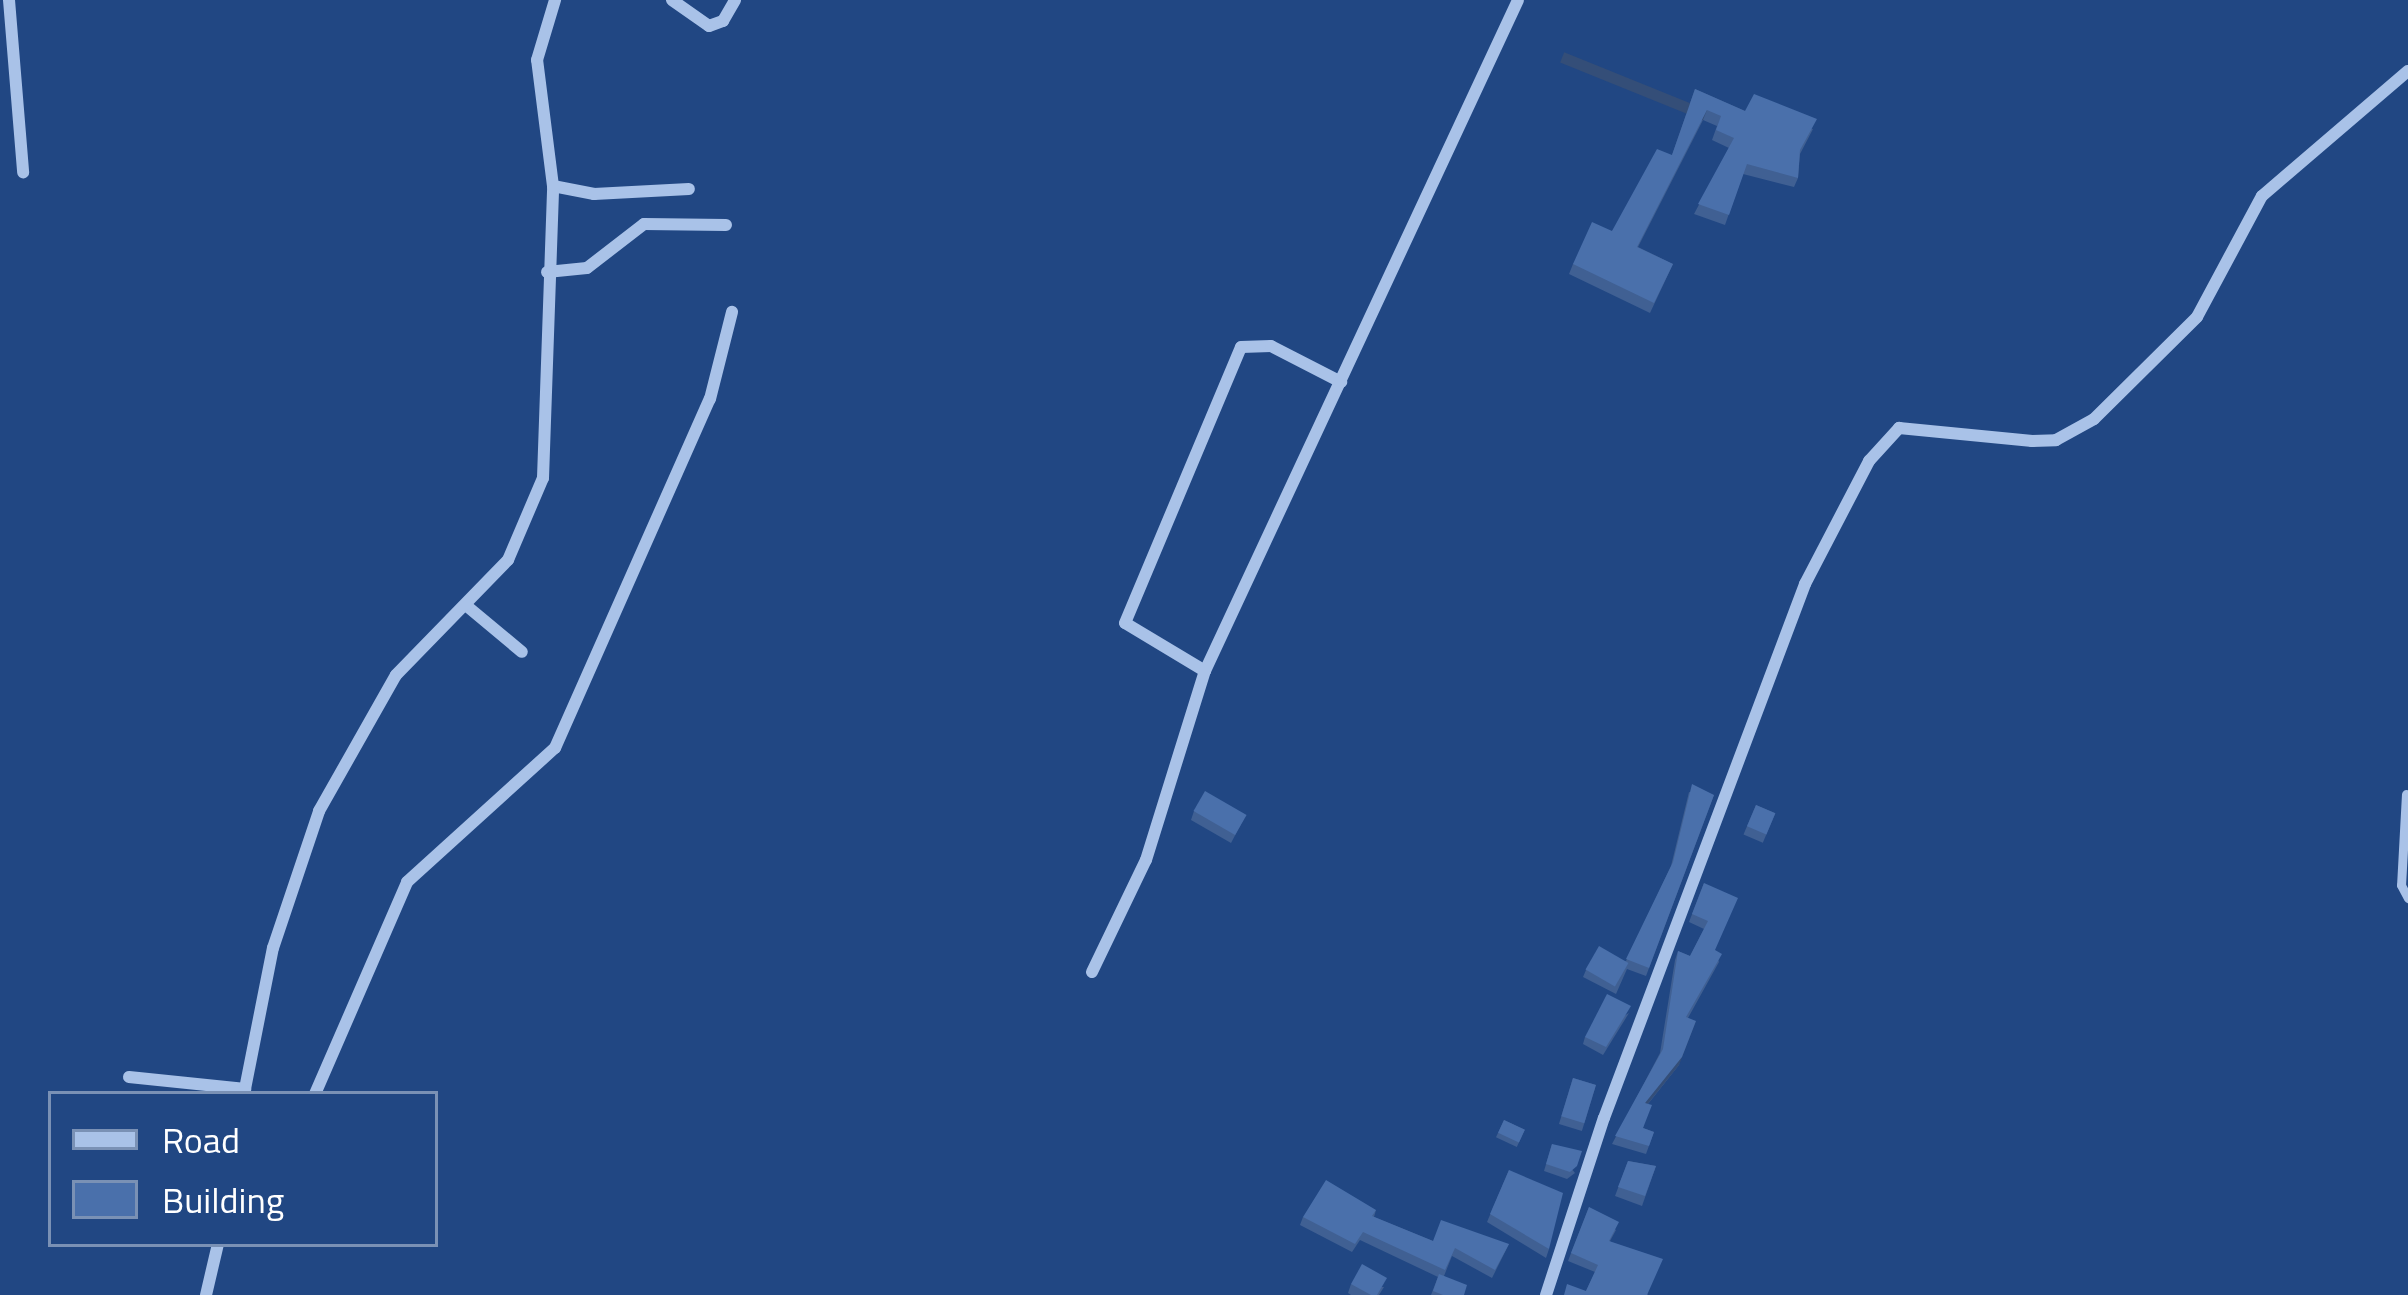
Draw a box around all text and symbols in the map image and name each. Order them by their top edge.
legend [48,1091,438,1247]
text: Road [162,1112,240,1167]
text: Building [162,1172,284,1227]

